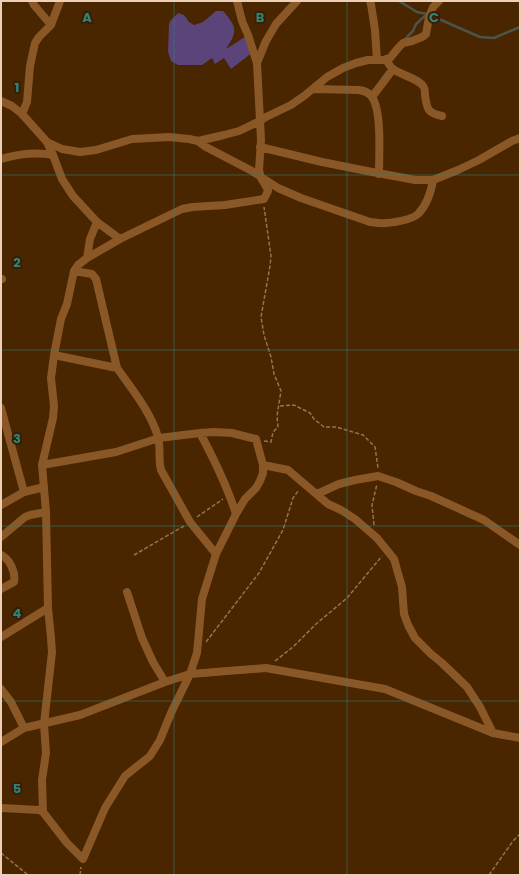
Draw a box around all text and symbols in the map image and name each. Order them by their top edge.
text: A [82,8,92,27]
text: B [256,8,265,27]
text: C [429,8,439,27]
text: 1 [15,78,19,97]
text: 2 [13,253,21,272]
text: 3 [13,429,21,448]
text: 4 [13,604,22,623]
text: 5 [13,779,21,798]

